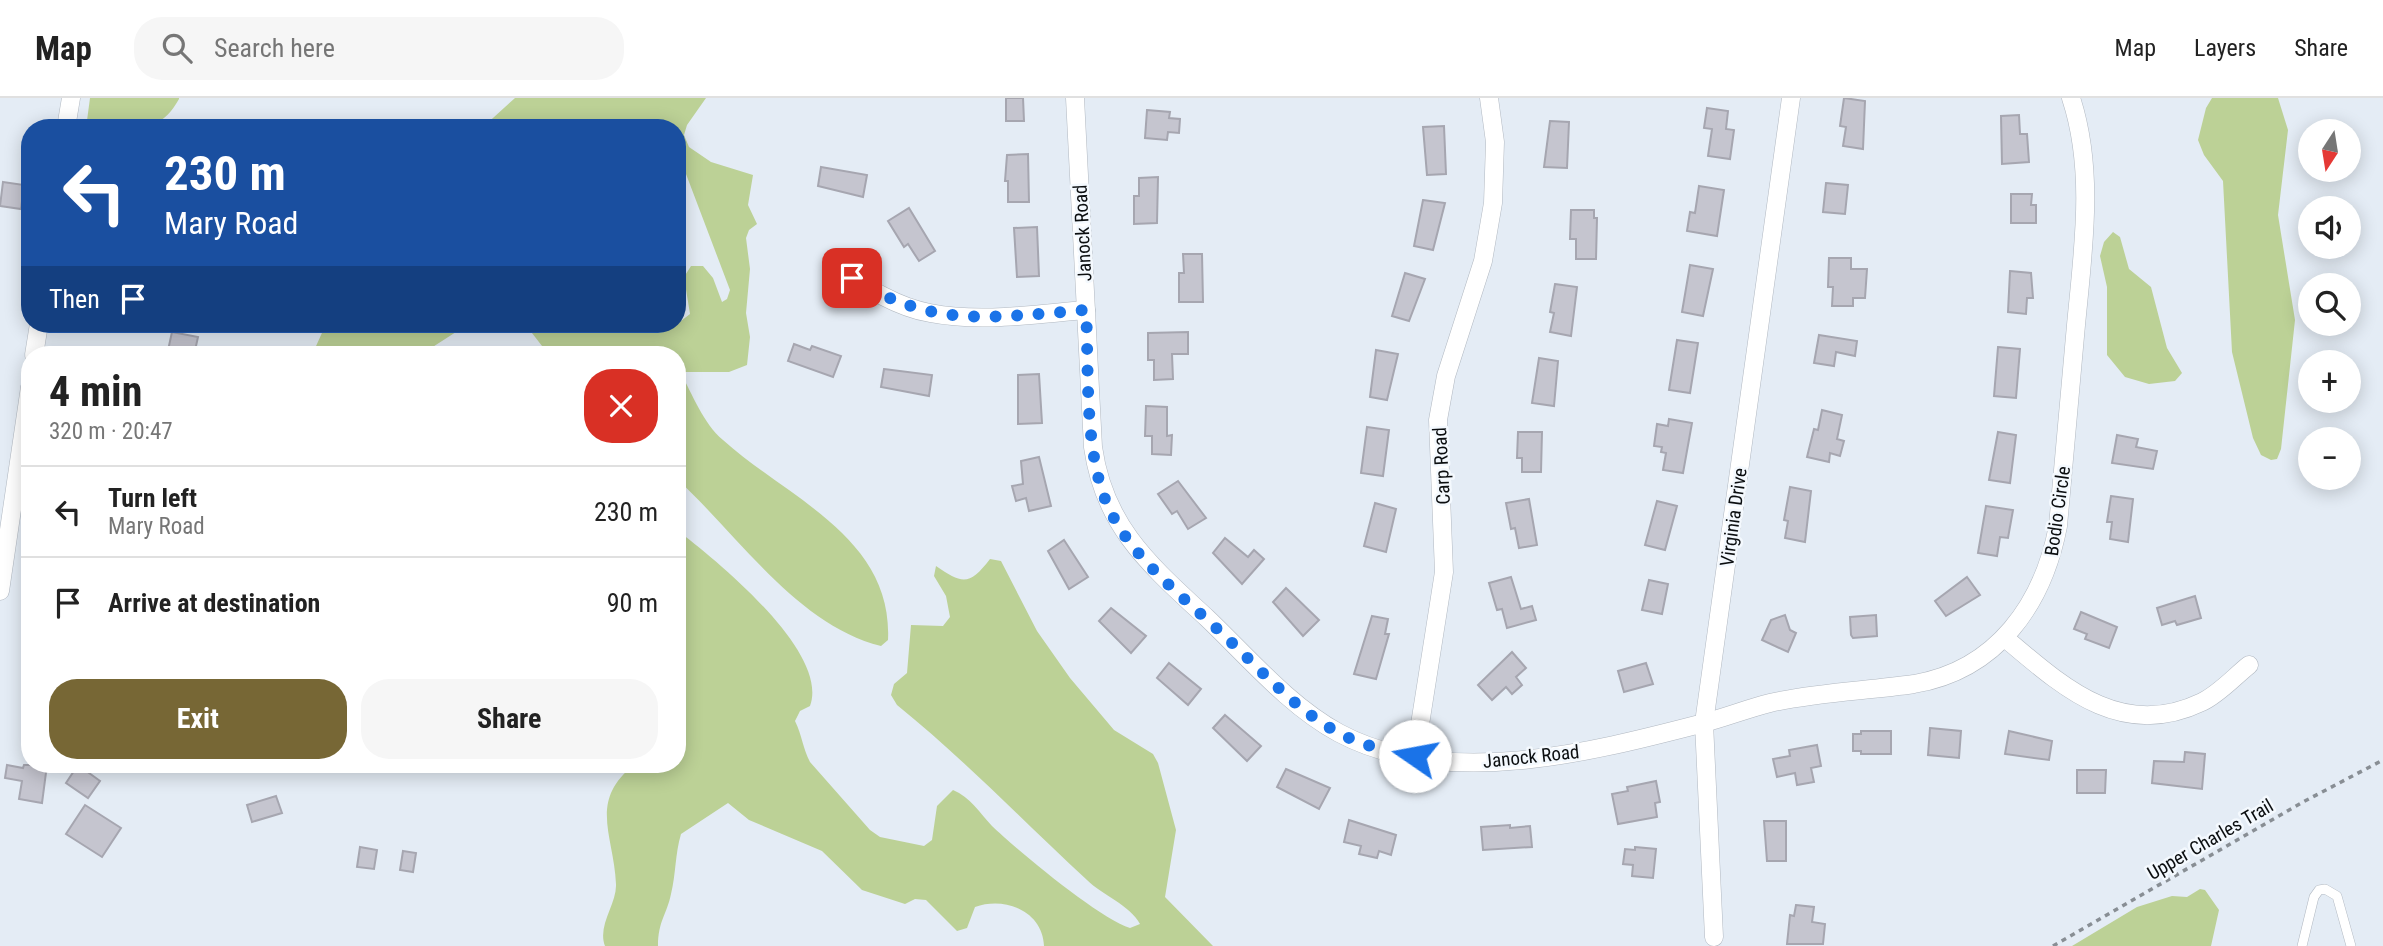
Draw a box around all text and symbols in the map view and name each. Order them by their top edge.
search box [134,17,624,80]
text: Map [35,29,92,68]
icon: search [158,29,196,67]
text: Search here [214,33,335,63]
text: Map [2115,34,2156,62]
text: Layers [2194,34,2256,62]
text: Share [2294,34,2348,62]
north arrow [2298,119,2361,182]
map controls [2298,119,2361,490]
text: 230 m [164,145,286,202]
icon: left [49,147,140,238]
street label: Janock Road [1068,184,1097,282]
button: sound [2298,196,2361,259]
text: Mary Road [164,204,298,242]
pin [822,248,882,308]
icon: arrive [833,259,871,297]
button: search [2298,273,2361,336]
icon: arrive [114,280,152,318]
text: Then [49,284,100,314]
button: + [2298,350,2361,413]
text: 4 min [49,367,142,416]
button: close [584,369,658,443]
text: 320 m · 20:47 [49,418,173,445]
street label: Carp Road [1428,427,1455,505]
button: − [2298,427,2361,490]
street label: Bodio Circle [2040,465,2075,557]
street label: Virginia Drive [1715,466,1752,568]
text: Turn left [108,483,197,513]
icon: left [49,493,87,531]
text: 230 m [594,497,658,527]
text: Mary Road [108,513,205,540]
icon: arrive [49,584,87,622]
text: Arrive at destination [108,588,320,618]
text: 90 m [607,588,658,618]
button: Exit [49,679,347,759]
button: Share [361,679,658,759]
position arrow [1378,719,1452,793]
street label: Janock Road [1482,740,1580,773]
street label: Upper Charles Trail [2143,794,2277,885]

